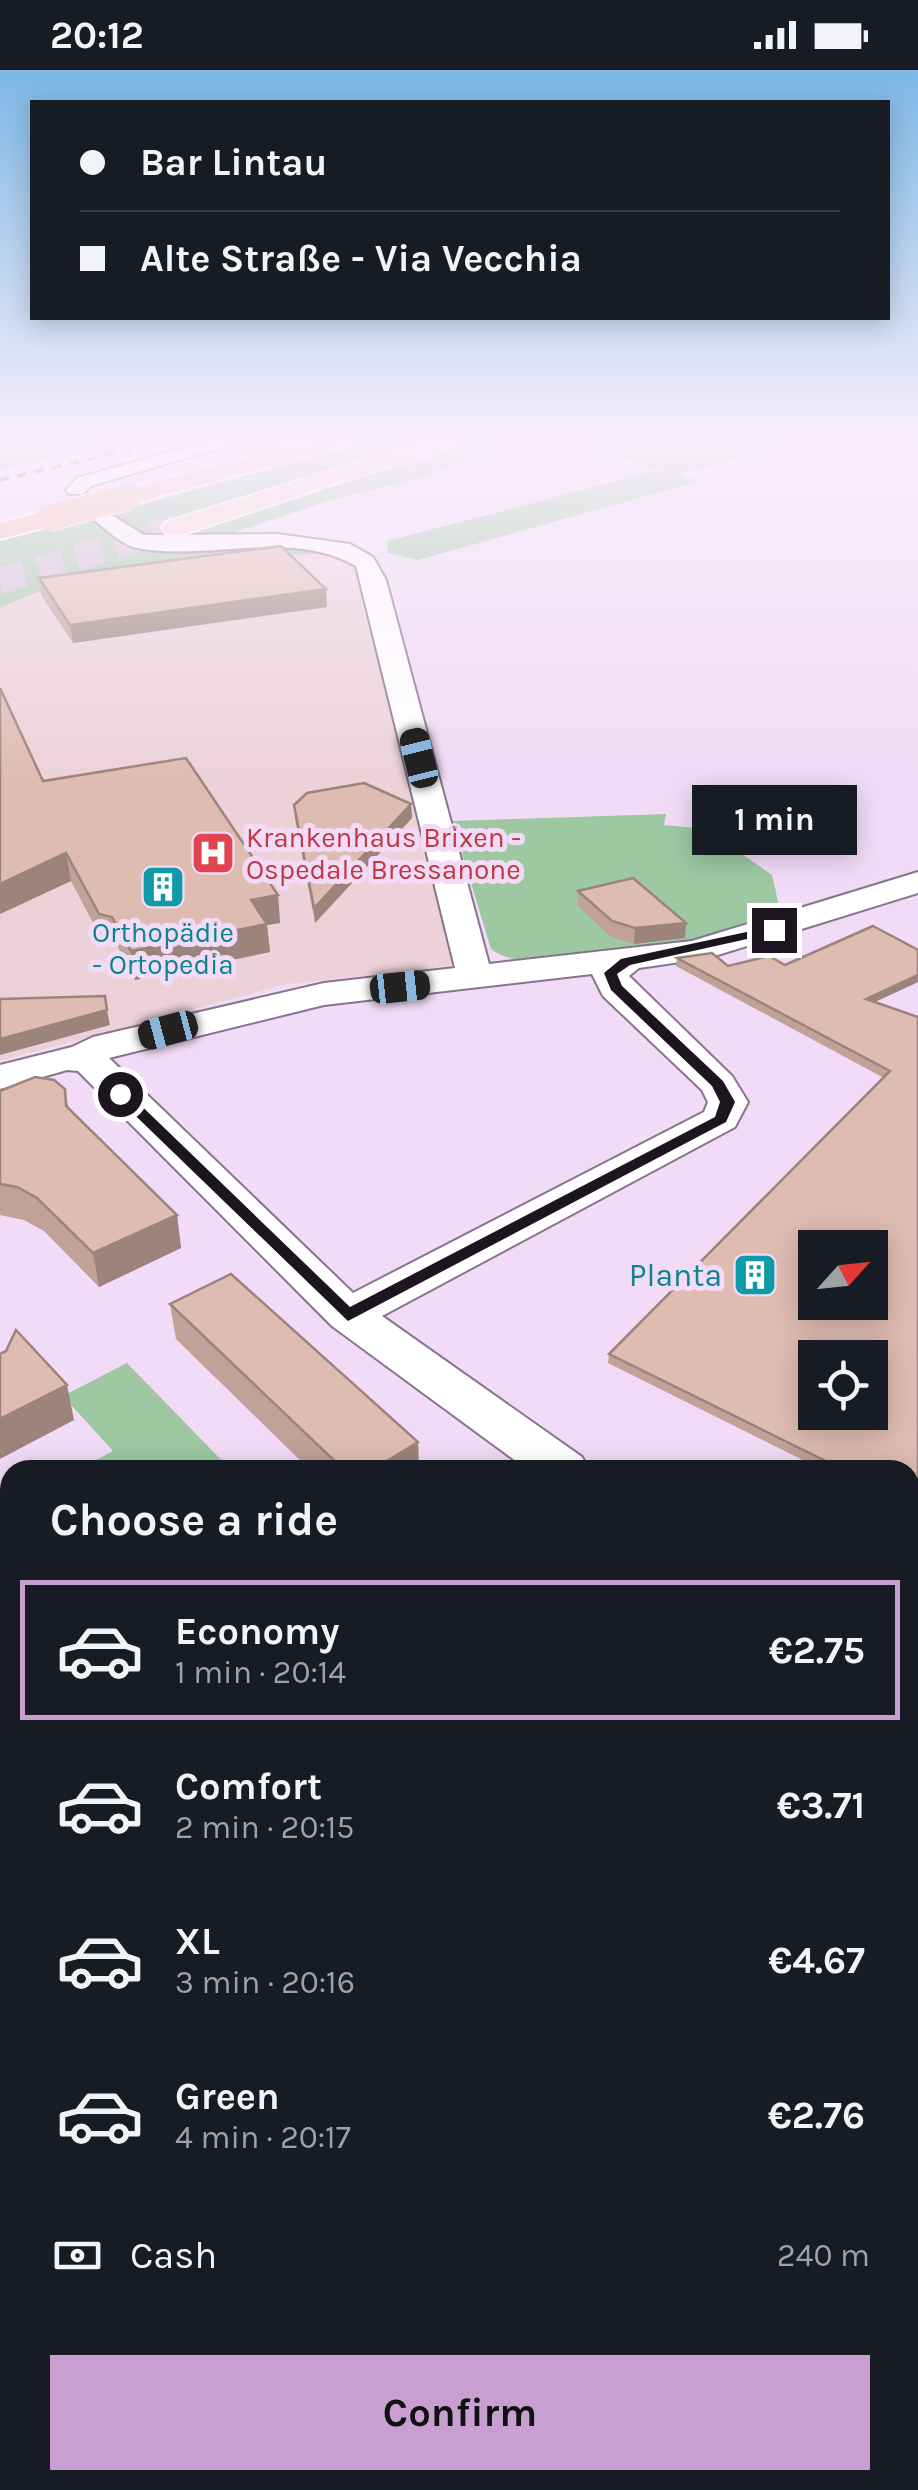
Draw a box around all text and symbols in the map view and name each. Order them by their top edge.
text: 20:12 [50,13,144,58]
text: Bar Lintau [140,140,327,185]
text: Alte Straße - Via Vecchia [140,236,582,281]
car [397,725,441,791]
callout: 1 min [692,785,856,855]
text: 1 min [734,801,815,838]
place label: Krankenhaus Brixen - Ospedale Bressanone [246,821,521,886]
hospital icon: Krankenhaus Brixen - Ospedale Bressanone [190,830,236,876]
building icon: Orthopädie - Ortopedia [140,864,186,910]
route end [752,908,797,953]
place label: Orthopädie - Ortopedia [92,916,234,981]
car [369,969,431,1005]
car [135,1008,201,1052]
route start [98,1072,143,1117]
north arrow [798,1230,888,1320]
map controls [798,1230,888,1430]
building icon: Planta [732,1252,778,1298]
place label: Planta [629,1257,722,1294]
button: locate [798,1340,888,1430]
text: Choose a ride [50,1494,338,1546]
icon: car [55,1605,145,1695]
text: Economy [175,1609,339,1654]
text: €2.75 [769,1628,865,1673]
text: 1 min · 20:14 [175,1654,346,1691]
icon: car [55,1760,145,1850]
text: Comfort [175,1764,322,1809]
text: €3.71 [777,1783,865,1828]
text: 2 min · 20:15 [175,1809,354,1846]
icon: car [55,1915,145,2005]
text: XL [175,1919,220,1964]
text: €4.67 [768,1938,865,1983]
text: 3 min · 20:16 [175,1964,355,2001]
icon: car [55,2070,145,2160]
text: Green [175,2074,280,2119]
text: €2.76 [768,2093,865,2138]
text: 4 min · 20:17 [175,2119,351,2156]
icon: cash [50,2228,105,2283]
text: Cash [130,2233,217,2278]
text: 240 m [777,2237,870,2274]
button: Confirm [50,2355,870,2470]

